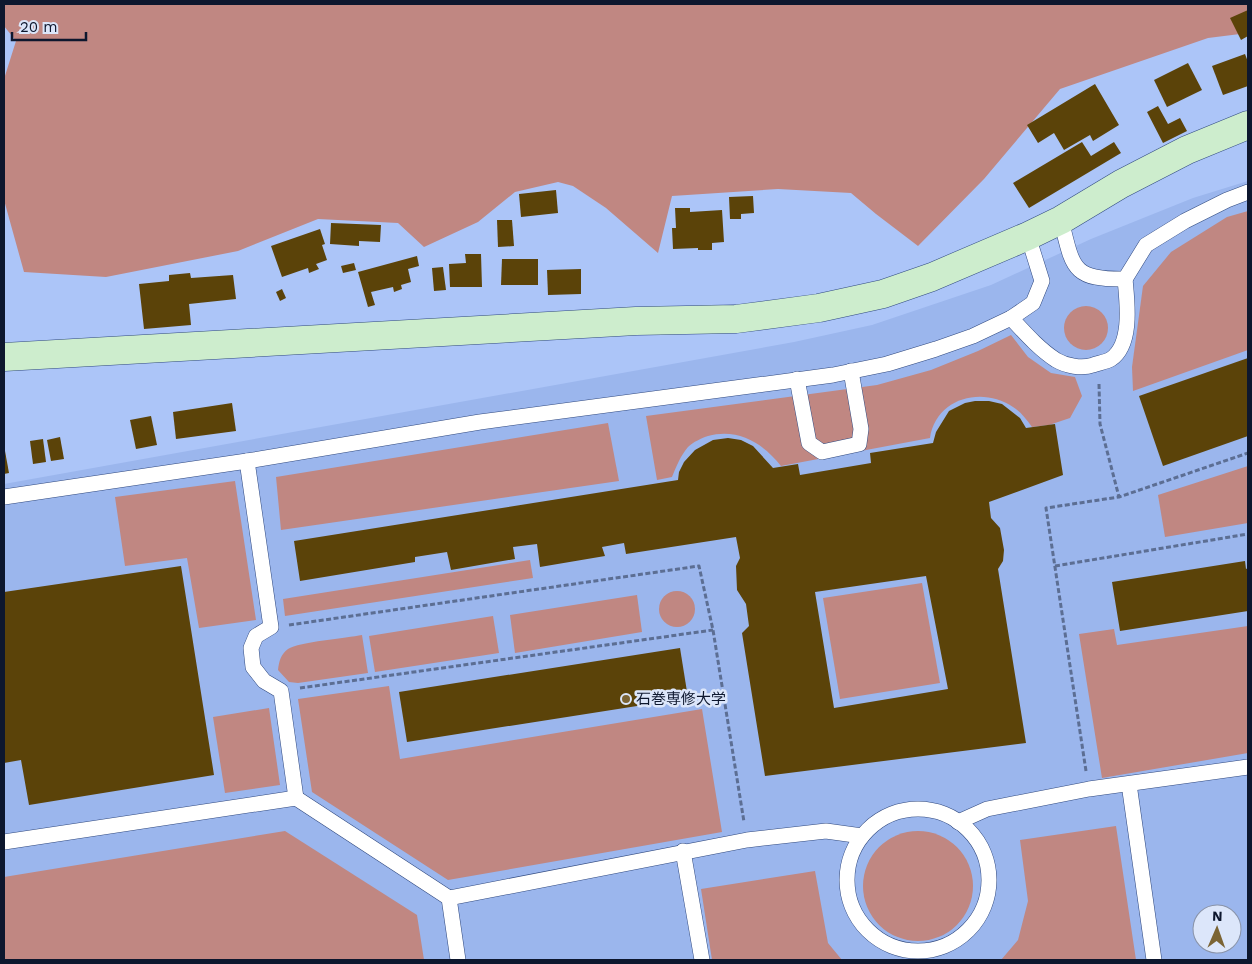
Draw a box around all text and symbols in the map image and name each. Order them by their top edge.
scale bar [12,10,86,42]
text: 20 m [20,18,58,36]
place label: 石巻専修大学 [636,690,726,708]
marker: 石巻専修大学 [620,693,632,705]
north arrow [1192,904,1242,954]
text: N [1212,908,1223,924]

